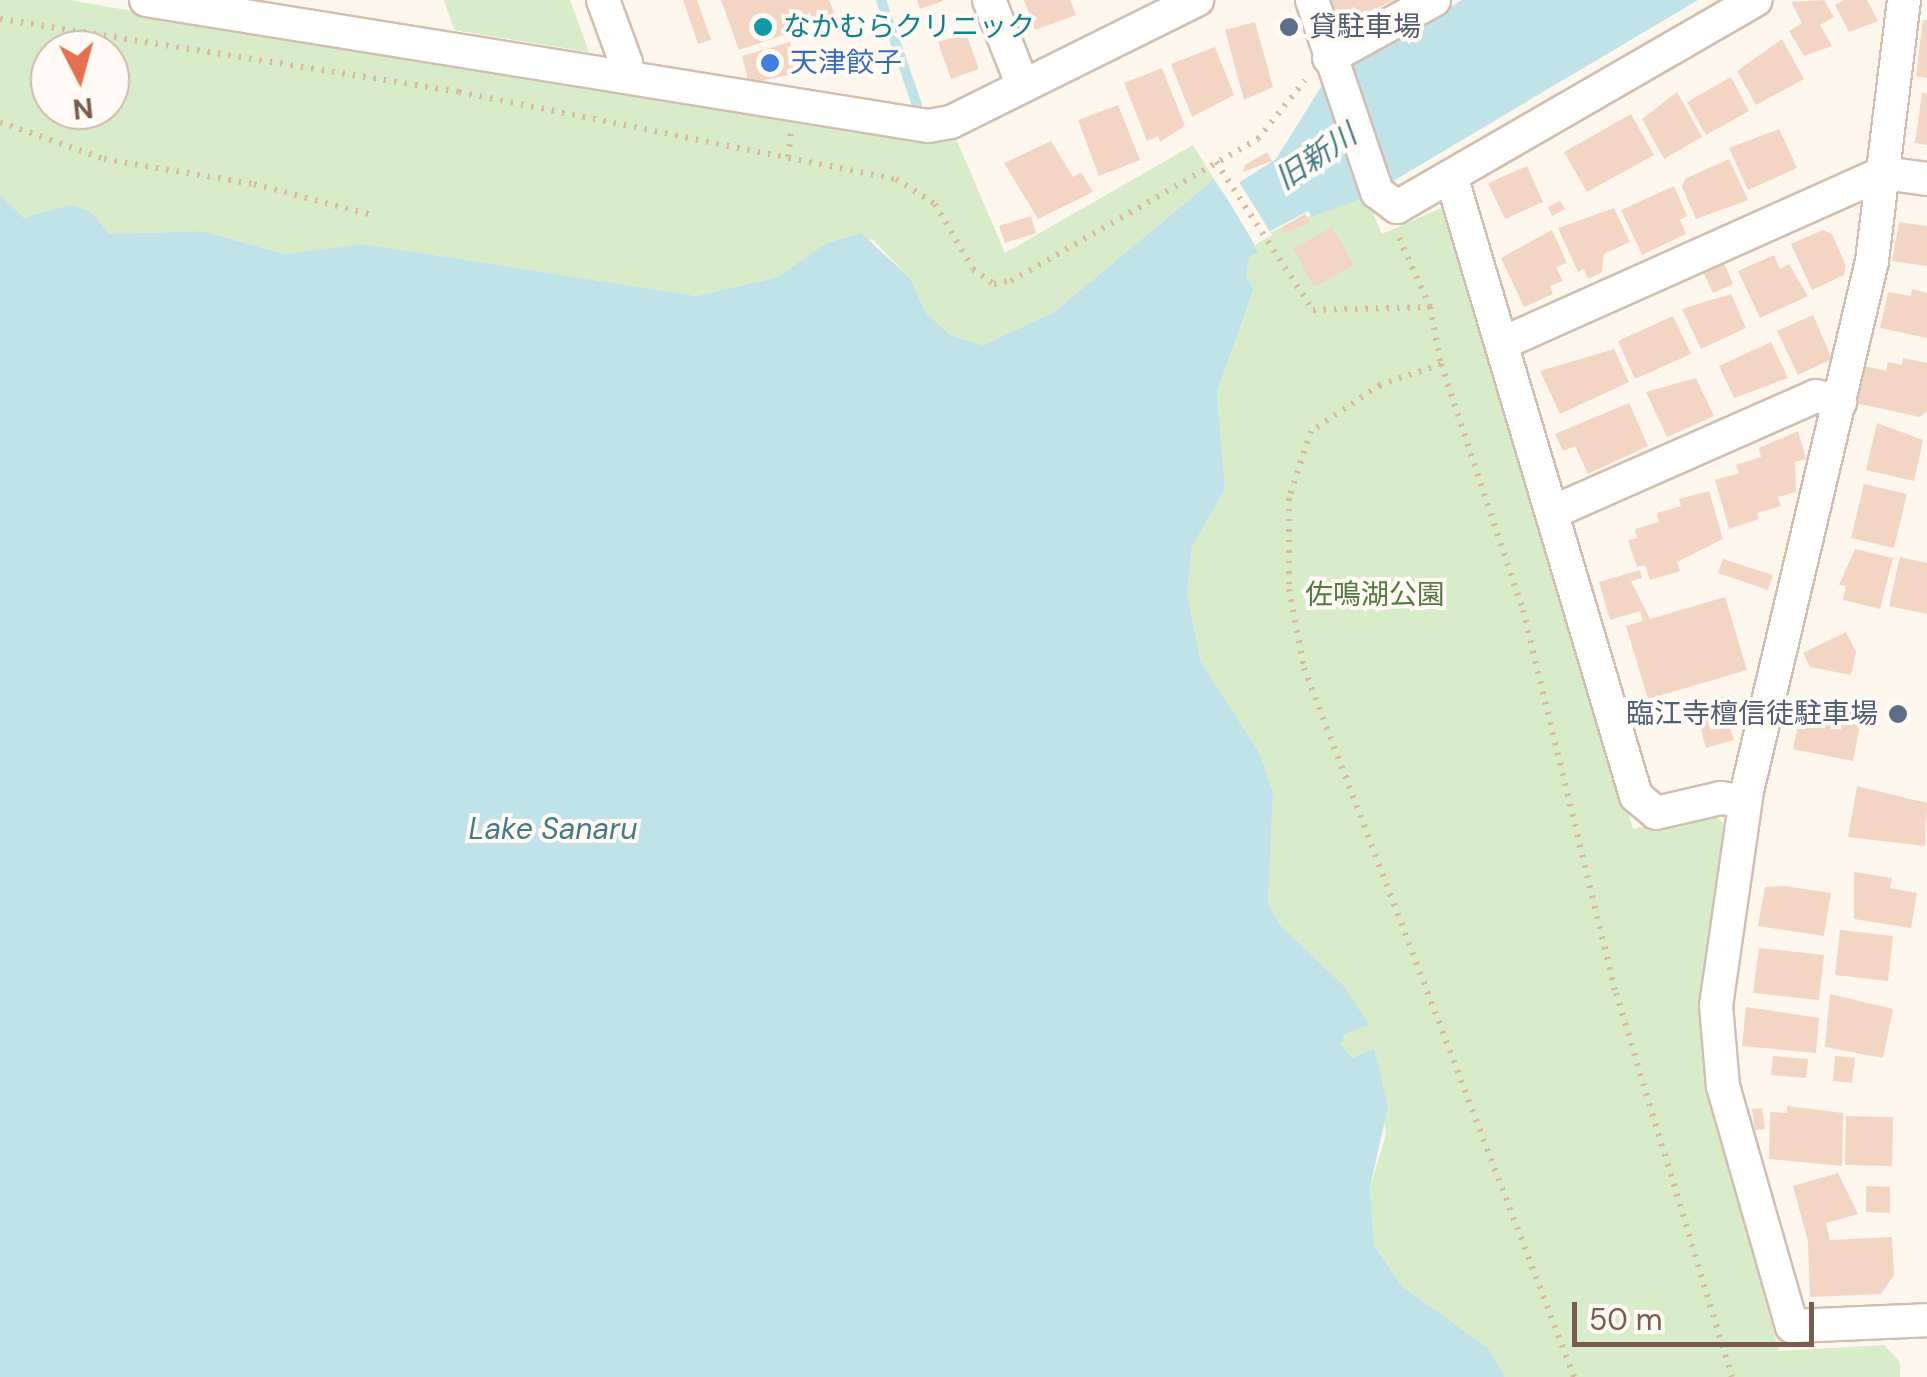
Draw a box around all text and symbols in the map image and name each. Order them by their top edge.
place label: なかむらクリニック [783,10,1035,44]
place label: 貸駐車場 [1309,10,1421,44]
marker: なかむらクリニック [752,16,774,38]
marker: 貸駐車場 [1278,16,1300,38]
north arrow [30,30,130,130]
place label: 天津餃子 [790,46,902,80]
marker: 天津餃子 [759,52,781,74]
text: N [71,89,95,128]
water label: 旧新川 [1269,117,1363,197]
park label: 佐鳴湖公園 [1305,578,1445,612]
place label: 臨江寺檀信徒駐車場 [1626,697,1878,731]
marker: 臨江寺檀信徒駐車場 [1887,703,1909,725]
water label: Lake Sanaru [469,811,637,847]
scale bar [1577,1282,1820,1344]
text: 50 m [1589,1300,1663,1339]

